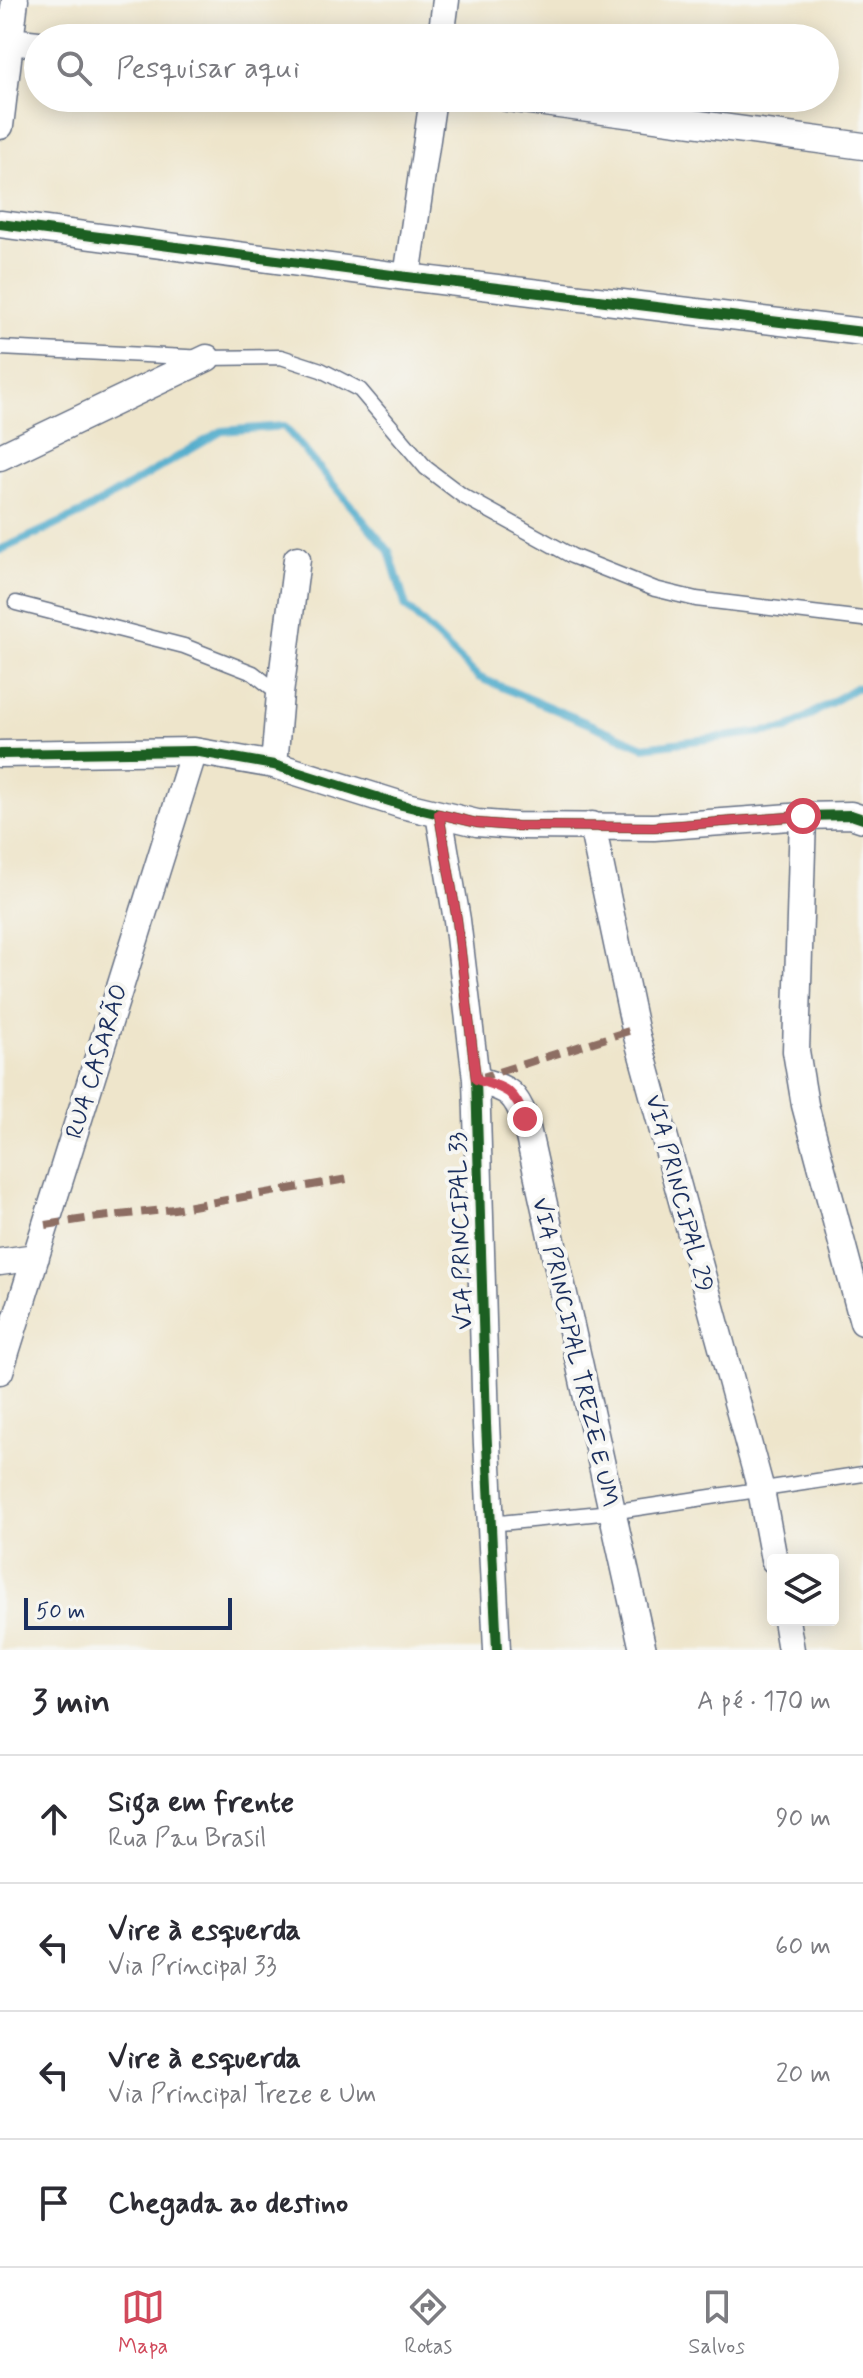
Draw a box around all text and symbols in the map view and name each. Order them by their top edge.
search box [24,24,839,112]
icon: search [52,46,96,90]
text: Pesquisar aqui [116,49,300,88]
route start [785,798,821,834]
street label: RUA CASARÃO [59,980,136,1143]
street label: VIA PRINCIPAL 29 [637,1091,720,1295]
route end [507,1101,543,1137]
street label: VIA PRINCIPAL 33 [443,1131,480,1330]
street label: VIA PRINCIPAL TREZE E UM [524,1195,625,1510]
map controls [767,1554,839,1626]
button: layers [767,1554,839,1626]
scale bar [24,1594,232,1630]
text: 50 m [36,1598,85,1626]
text: 3 min [32,1680,110,1725]
text: A pé · 170 m [697,1685,831,1719]
text: Siga em frente [108,1783,294,1822]
icon: ahead [32,1797,76,1841]
text: 90 m [776,1802,831,1836]
text: Rua Pau Brasil [108,1822,266,1856]
text: Vire à esquerda [108,1911,301,1950]
icon: left [32,1925,76,1969]
text: 60 m [775,1930,831,1964]
text: Via Principal 33 [108,1950,277,1984]
text: Vire à esquerda [108,2039,301,2078]
icon: left [32,2053,76,2097]
text: 20 m [776,2058,831,2092]
text: Via Principal Treze e Um [108,2078,376,2112]
icon: arrive [32,2181,76,2225]
text: Chegada ao destino [108,2184,348,2223]
tab: Mapa [118,2285,168,2361]
tab: Rotas [404,2285,452,2361]
tab: Salvos [688,2285,745,2361]

